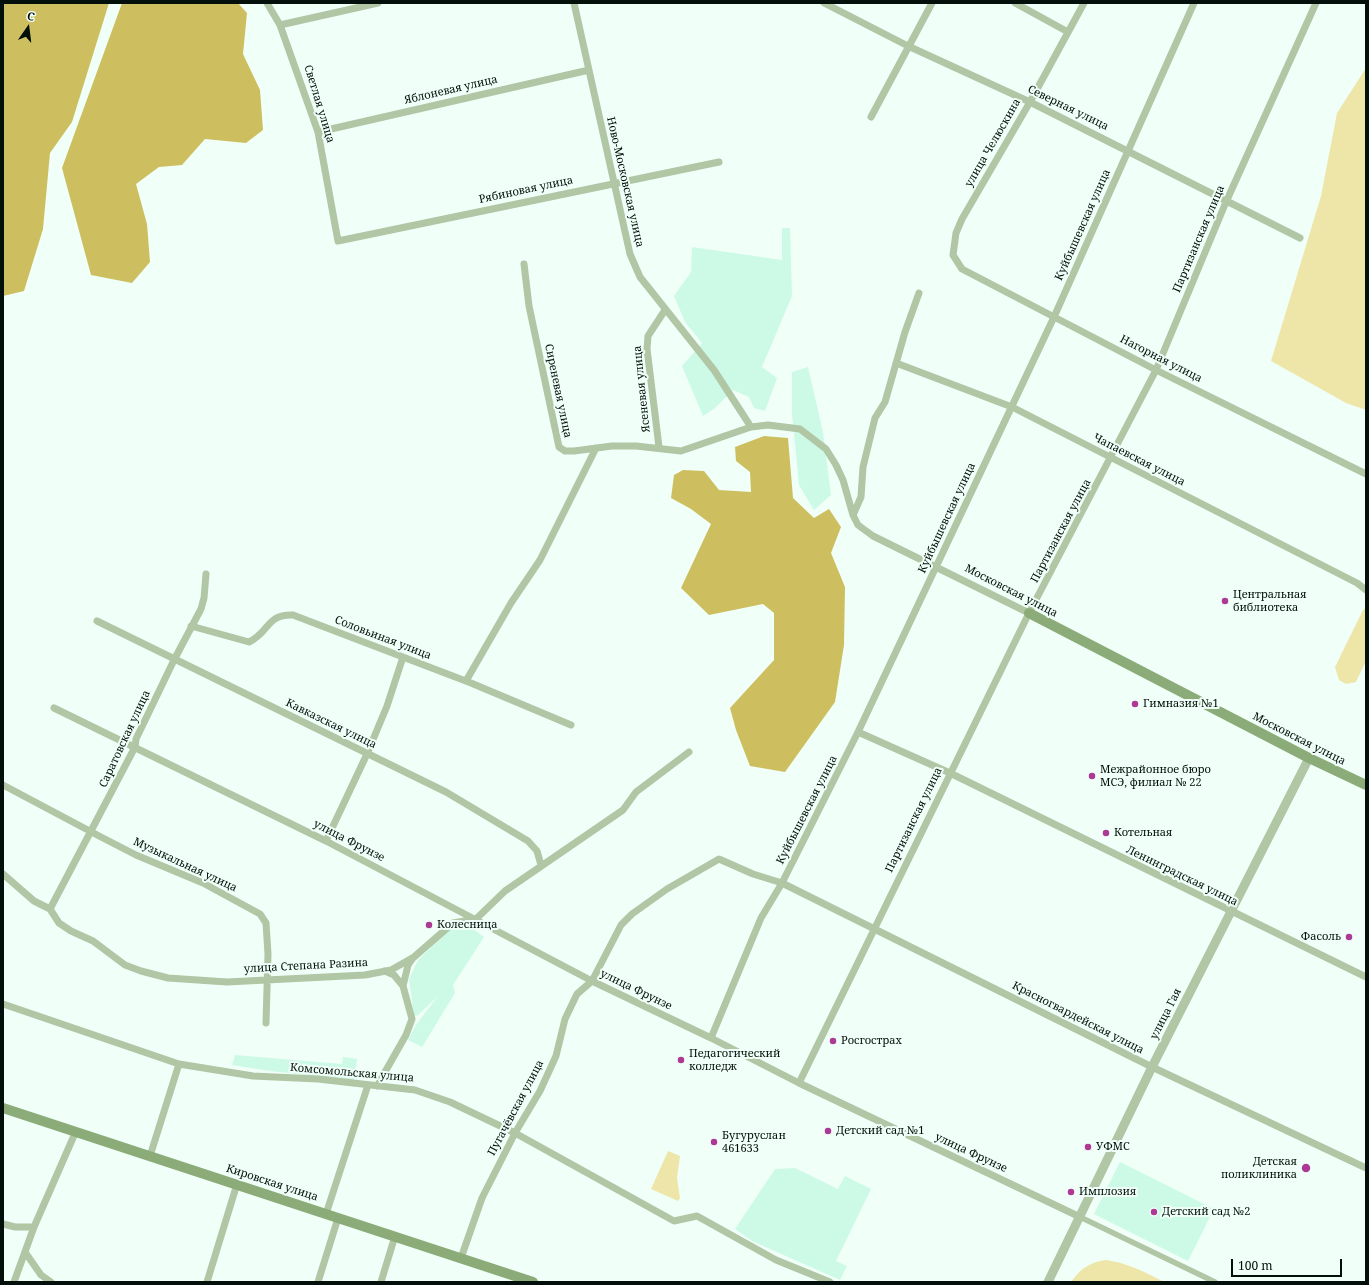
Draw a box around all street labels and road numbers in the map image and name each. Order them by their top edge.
street label: Светлая улица [301,64,337,144]
street label: Яблоневая улица [403,73,499,107]
street label: Северная улица [1025,83,1111,133]
street label: улица Челюскина [962,96,1024,190]
street label: Ново-Московская улица [604,115,646,249]
street label: Куйбышевская улица [1052,167,1114,283]
street label: Рябиновая улица [478,174,574,206]
street label: Партизанская улица [1170,183,1228,295]
street label: Нагорная улица [1118,333,1204,385]
street label: Сиреневая улица [542,343,574,439]
street label: Ясеневая улица [631,345,653,433]
street label: Чапаевская улица [1091,431,1187,489]
street label: Куйбышевская улица [916,461,978,575]
street label: Партизанская улица [1028,477,1094,585]
street label: Московская улица [962,562,1060,620]
street label: Соловьиная улица [333,613,433,663]
street label: Саратовская улица [97,688,153,790]
street label: Кавказская улица [283,696,379,752]
street label: Московская улица [1250,710,1348,768]
street label: Куйбышевская улица [774,753,840,867]
street label: Партизанская улица [883,765,945,875]
street label: улица Фрунзе [311,817,387,865]
street label: Музыкальная улица [131,835,239,895]
street label: Ленинградская улица [1124,843,1240,909]
street label: улица Степана Разина [243,956,369,976]
street label: улица Фрунзе [598,967,674,1013]
street label: Красногвардейская улица [1010,979,1146,1057]
street label: улица Гая [1148,986,1184,1042]
street label: Пугачёвская улица [485,1058,547,1158]
street label: Комсомольская улица [290,1061,414,1085]
street label: улица Фрунзе [933,1131,1009,1175]
street label: Кировская улица [224,1162,320,1204]

